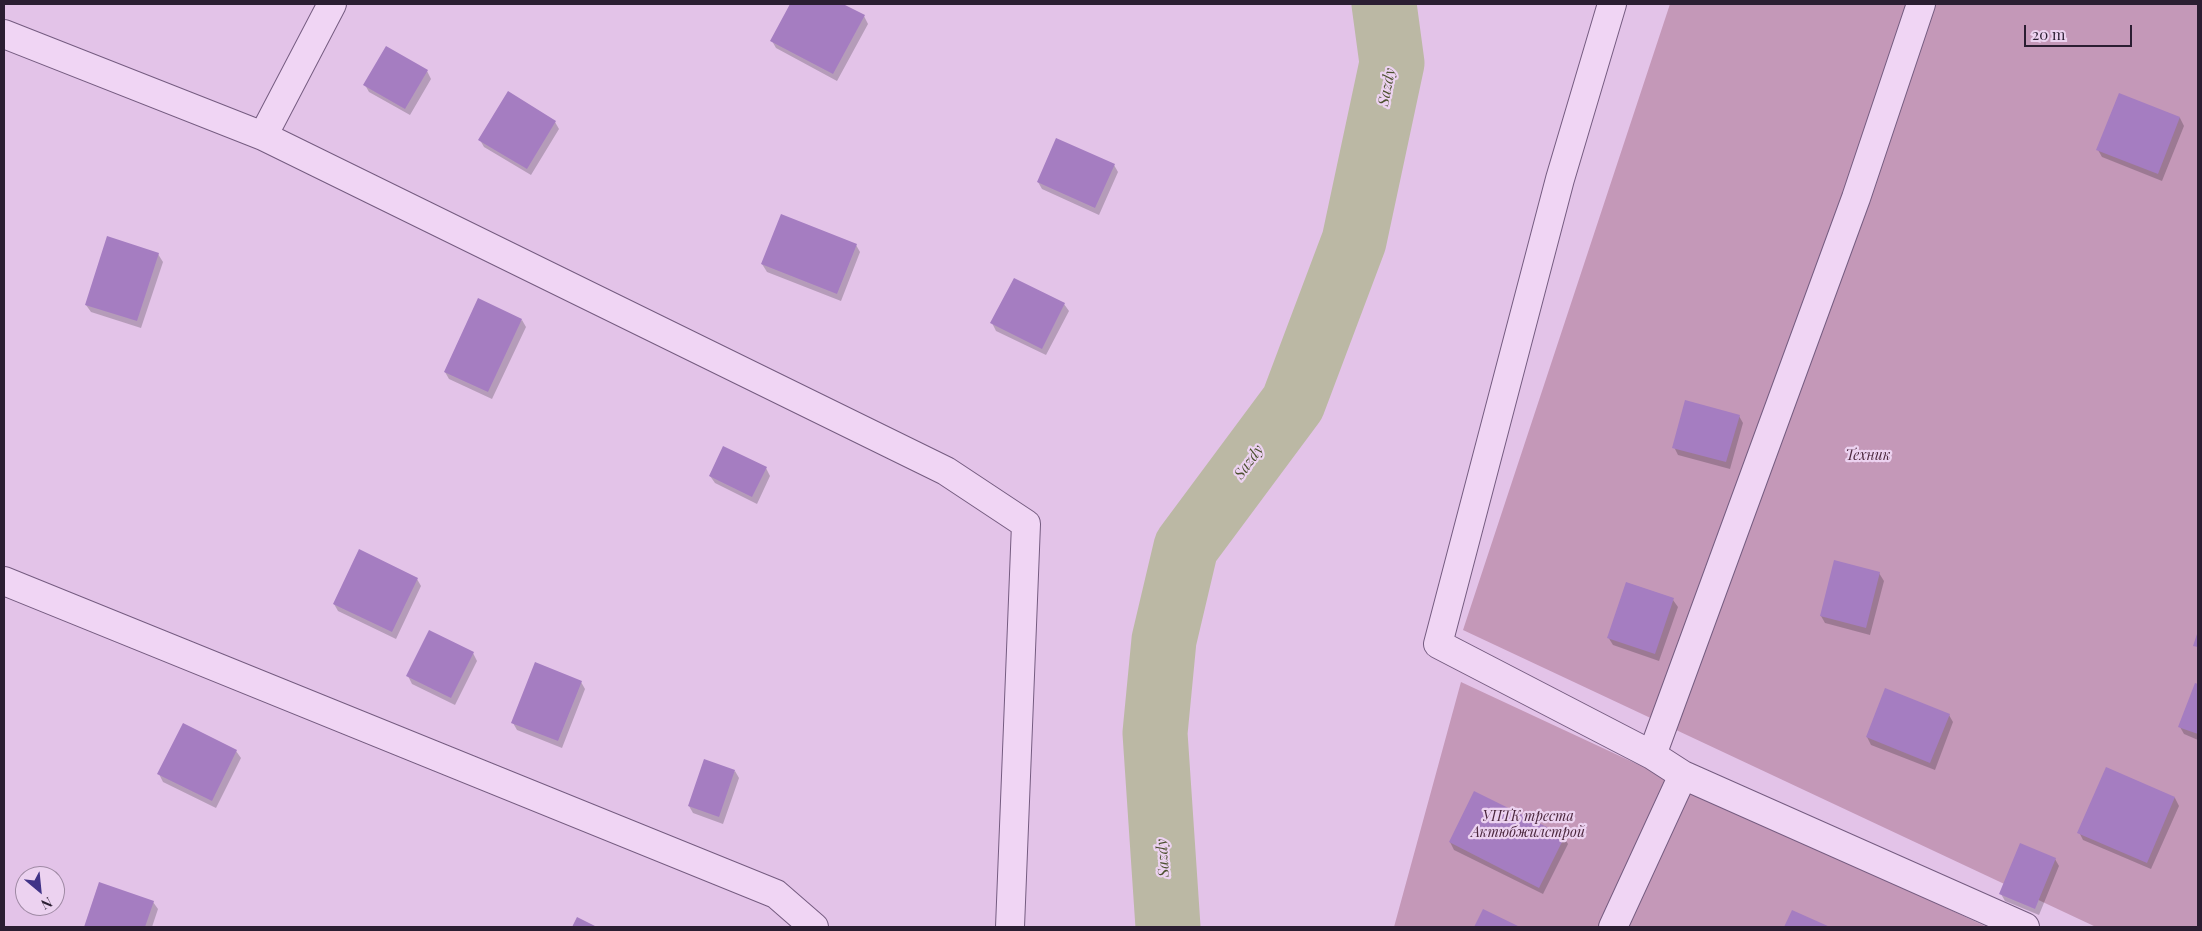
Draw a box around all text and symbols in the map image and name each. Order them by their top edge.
scale bar [2027,15,2134,47]
text: 20 m [2032,24,2065,44]
water label: Sazdy [1375,67,1399,107]
water label: Sazdy [1230,441,1268,483]
park label: Техник [1845,448,1891,464]
park label: УПТК треста Актюбжилстрой [1471,809,1585,842]
water label: Sazdy [1153,838,1173,878]
north arrow [15,866,65,916]
text: N [38,893,56,915]

